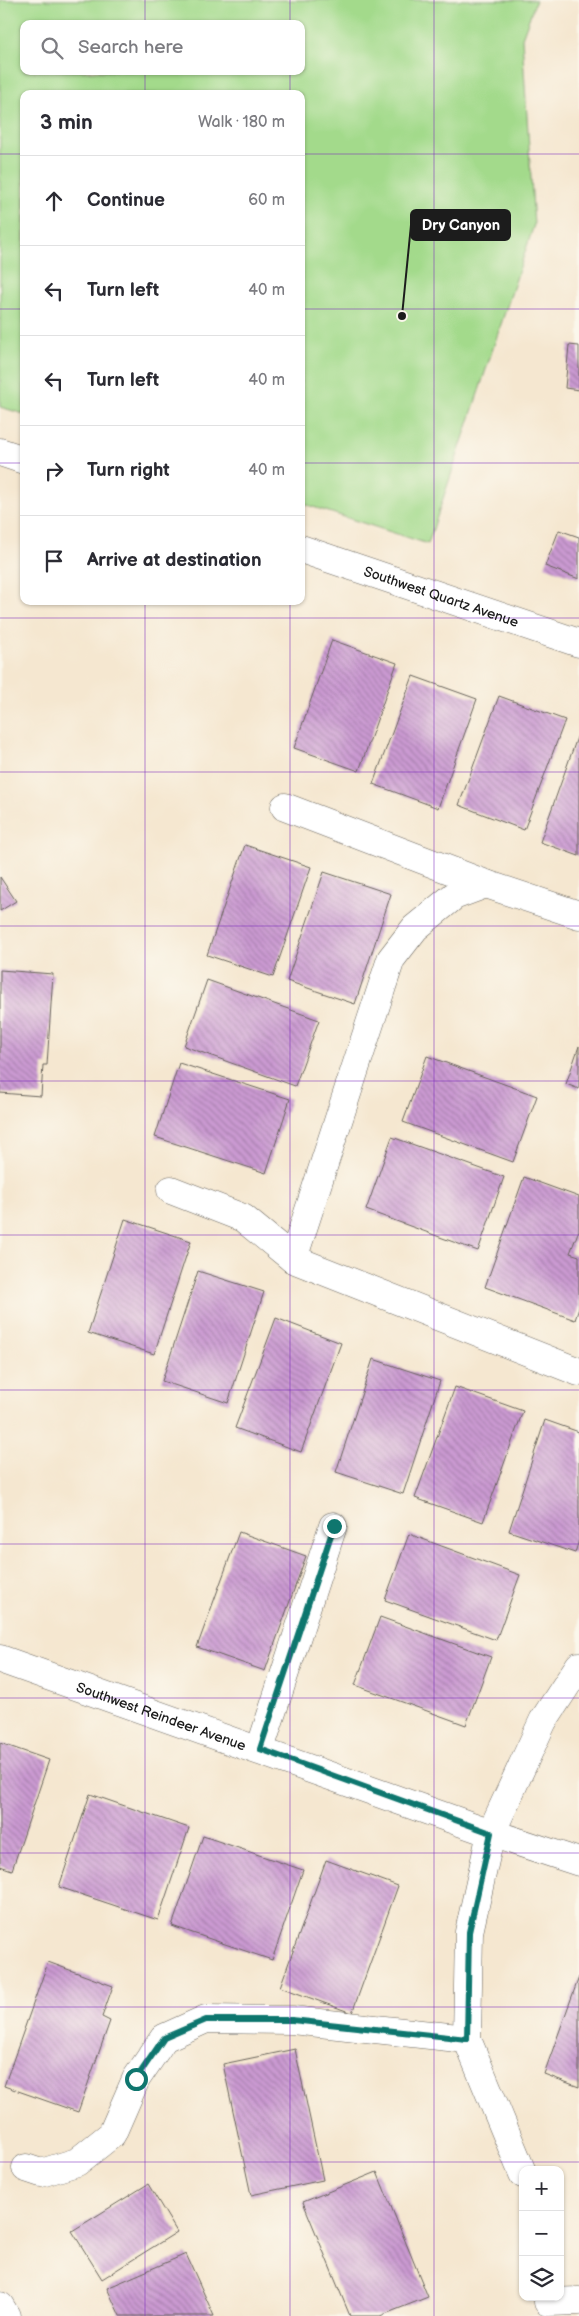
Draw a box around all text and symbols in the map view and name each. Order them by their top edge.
search box [20,20,305,75]
icon: search [38,34,66,62]
text: Search here [78,36,183,59]
text: 3 min [40,110,93,135]
text: Walk · 180 m [198,113,285,132]
icon: ahead [40,187,68,215]
text: Continue [87,189,165,212]
text: 60 m [248,191,285,210]
callout: Dry Canyon [411,210,510,240]
text: Dry Canyon [422,216,500,235]
icon: left [40,277,68,305]
text: Turn left [87,279,159,302]
text: 40 m [248,281,285,300]
icon: left [40,367,68,395]
text: Turn left [87,369,159,392]
text: 40 m [248,371,285,390]
icon: right [40,457,68,485]
text: Turn right [87,459,170,482]
text: 40 m [248,461,285,480]
icon: arrive [40,547,68,575]
text: Arrive at destination [87,549,262,572]
street label: Southwest Quartz Avenue [362,562,521,630]
route end [323,1515,346,1538]
street label: Southwest Reindeer Avenue [74,1678,248,1754]
route start [125,2068,148,2091]
map controls [519,2166,564,2301]
button: + [519,2166,564,2211]
button: − [519,2211,564,2256]
button: layers [519,2256,564,2301]

